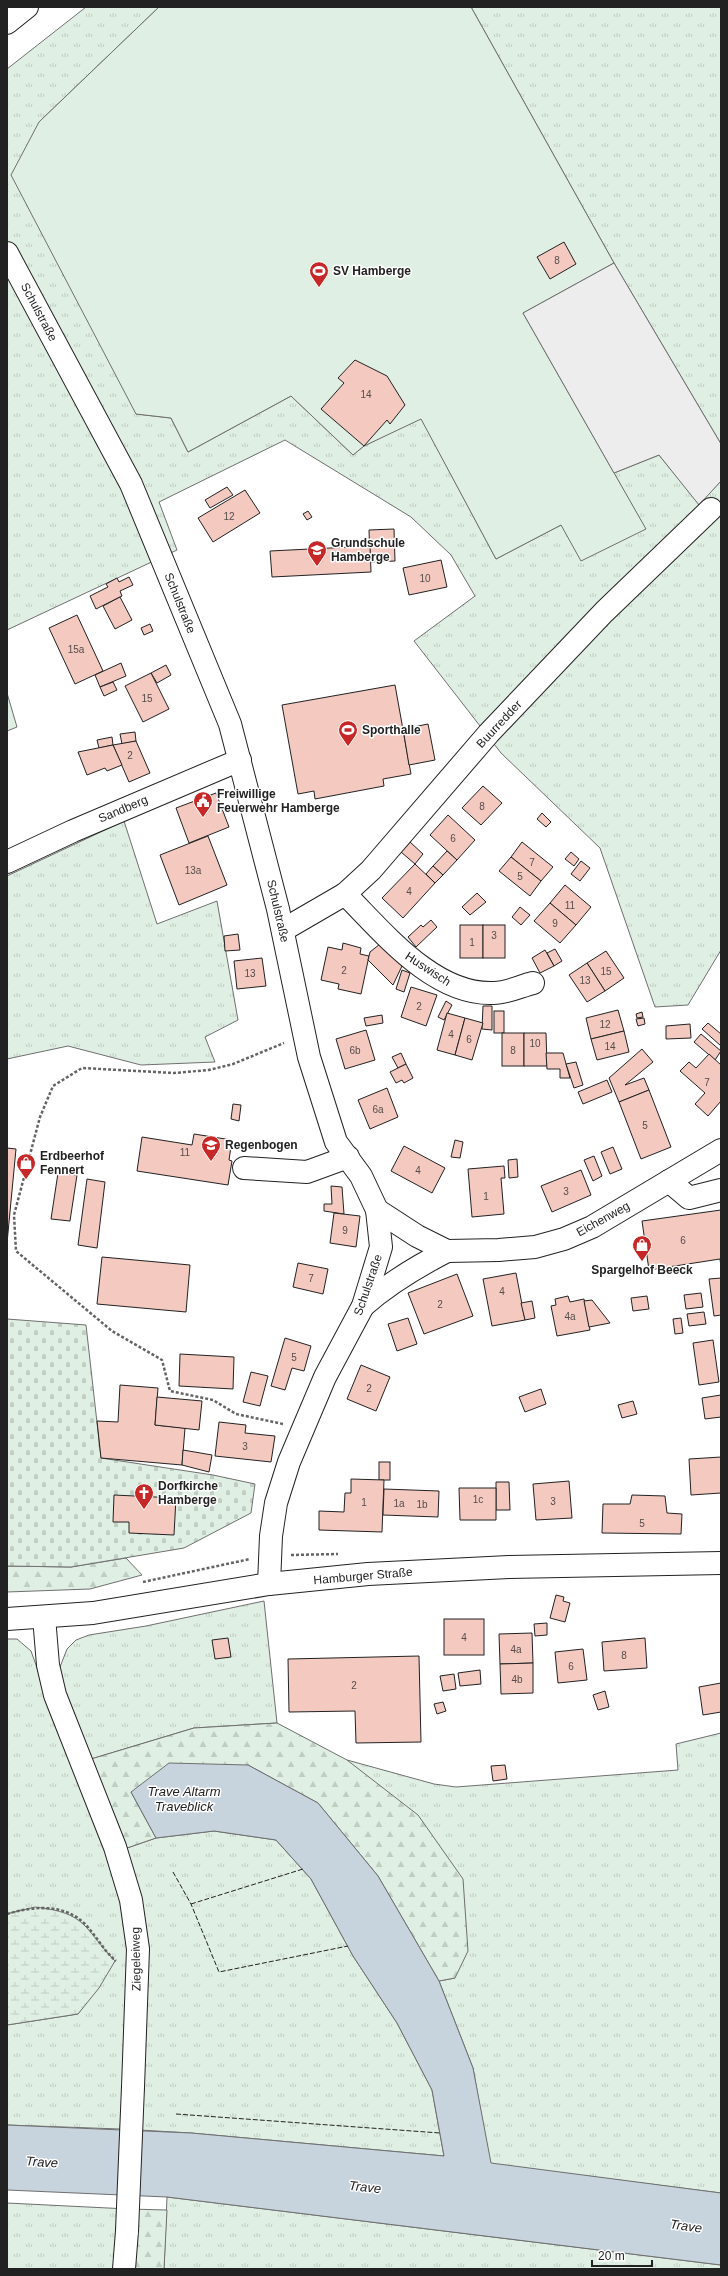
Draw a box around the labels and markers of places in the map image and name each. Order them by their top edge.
sports icon: SV Hamberge [308,260,330,288]
place label: SV Hamberge [333,264,411,278]
place label: Grundschule Hamberge [331,536,405,564]
school or university icon: Grundschule Hamberge [306,539,328,567]
sports icon: Sporthalle [337,719,359,747]
place label: Sporthalle [362,723,421,737]
place label: Freiwillige Feuerwehr Hamberge [217,787,340,815]
public building icon: Freiwillige Feuerwehr Hamberge [192,790,214,818]
school or university icon: Regenbogen [200,1134,222,1162]
place label: Regenbogen [225,1138,298,1152]
place label: Erdbeerhof Fennert [40,1149,105,1177]
shop icon: Erdbeerhof Fennert [15,1152,37,1180]
shop icon: Spargelhof Beeck [631,1234,653,1262]
place label: Spargelhof Beeck [591,1263,693,1277]
place label: Dorfkirche Hamberge [158,1479,218,1507]
church icon: Dorfkirche Hamberge [133,1482,155,1510]

